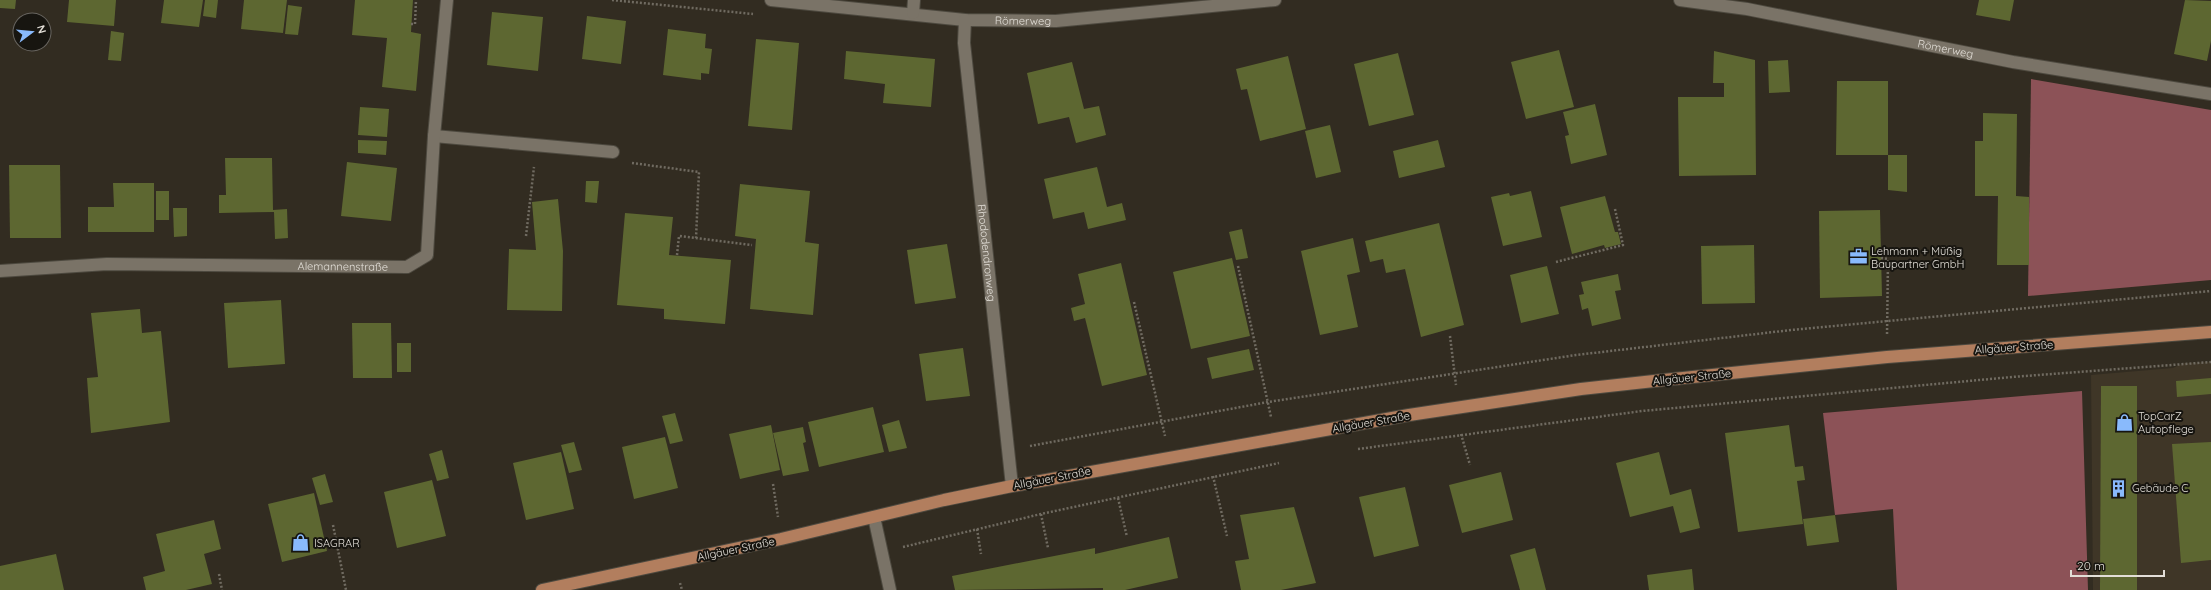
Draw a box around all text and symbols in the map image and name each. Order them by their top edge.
north arrow [12,12,52,52]
street label: Römerweg [995,13,1051,28]
text: N [34,23,49,35]
street label: Römerweg [1916,36,1975,61]
street label: Rhododendronweg [974,203,999,302]
place label: Lehmann + Müßig Baupartner GmbH [1871,244,1964,271]
office icon: Lehmann + Müßig Baupartner GmbH [1848,247,1868,267]
street label: Alemannenstraße [298,259,388,274]
street label: Allgäuer Straße [1974,337,2054,357]
street label: Allgäuer Straße [1652,366,1732,388]
street label: Allgäuer Straße [1331,408,1411,436]
place label: TopCarZ Autopflege [2138,409,2194,436]
shop icon: TopCarZ Autopflege [2115,412,2135,432]
street label: Allgäuer Straße [1012,464,1092,492]
building icon: Gebäude C [2109,478,2129,498]
place label: Gebäude C [2132,481,2188,495]
shop icon: ISAGRAR [291,533,311,553]
street label: Allgäuer Straße [696,534,776,564]
place label: ISAGRAR [314,536,360,550]
scale bar [2071,552,2164,578]
text: 20 m [2077,558,2105,573]

